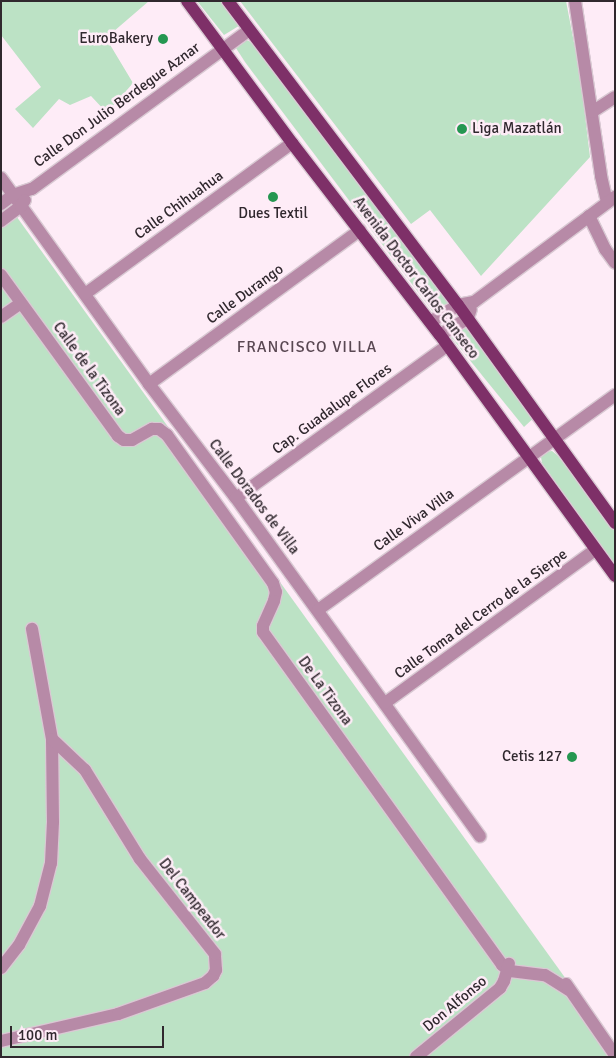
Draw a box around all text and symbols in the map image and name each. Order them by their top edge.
place label: EuroBakery [79,30,153,48]
marker: EuroBakery [157,33,169,45]
street label: Calle Don Julio Berdegue Aznar [30,39,204,171]
place label: Liga Mazatlán [472,120,562,138]
marker: Liga Mazatlán [456,123,468,135]
street label: Calle Chihuahua [131,167,227,243]
marker: Dues Textil [267,191,279,203]
street label: Avenida Doctor Carlos Canseco [349,193,483,363]
place label: Dues Textil [238,205,308,223]
street label: Calle Durango [203,260,287,328]
street label: Calle de la Tizona [49,319,129,419]
district label: FRANCISCO VILLA [235,337,379,357]
street label: Cap. Guadalupe Flores [269,360,395,458]
street label: Calle Dorados de Villa [205,436,303,558]
street label: Calle Viva Villa [370,485,458,555]
street label: Calle Toma del Cerro de la Sierpe [391,545,571,683]
street label: De La Tizona [294,653,356,729]
place label: Cetis 127 [502,748,562,766]
marker: Cetis 127 [566,751,578,763]
street label: Del Campeador [155,855,229,943]
street label: Don Alfonso [420,972,490,1036]
scale bar [12,1016,166,1048]
text: 100 m [18,1026,58,1044]

